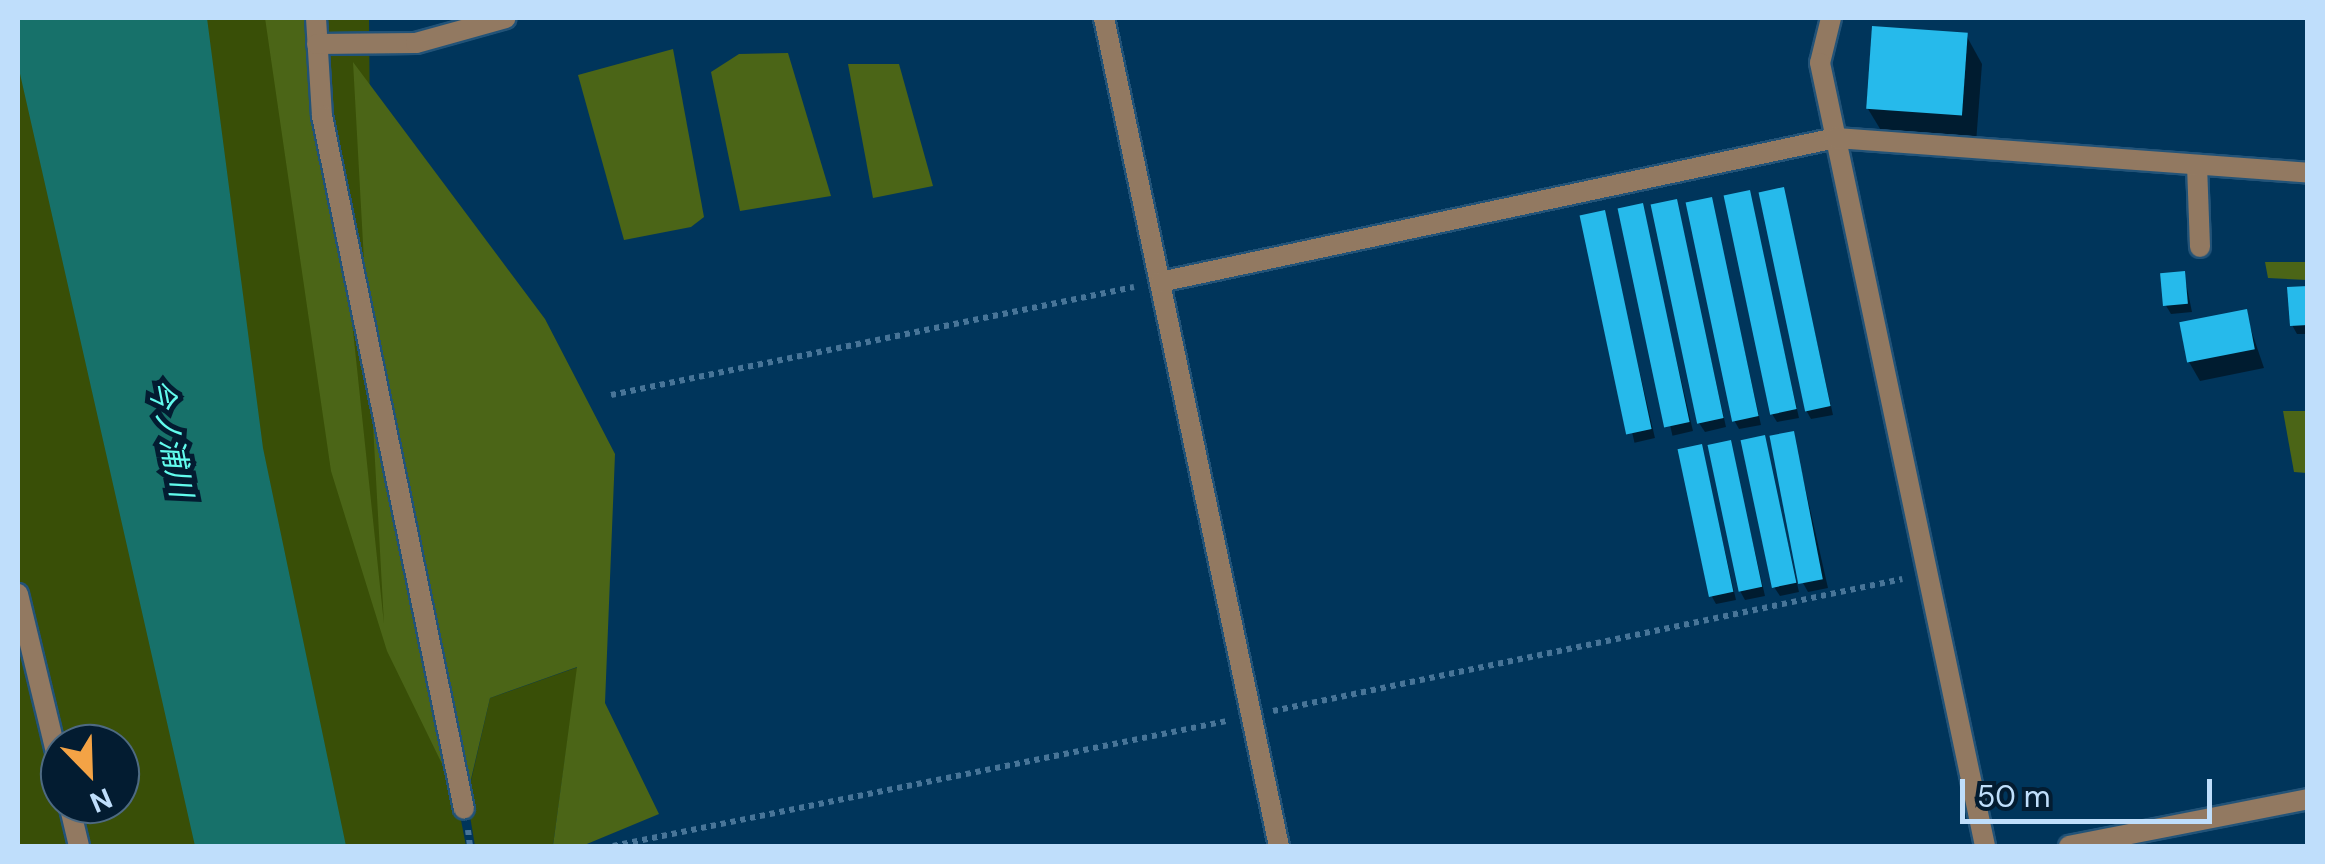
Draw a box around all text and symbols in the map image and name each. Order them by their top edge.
water label: 今ノ浦川 [141,376,199,500]
north arrow [40,724,140,824]
scale bar [1965,759,2218,821]
text: 50 m [1977,777,2051,816]
text: N [85,779,118,821]

